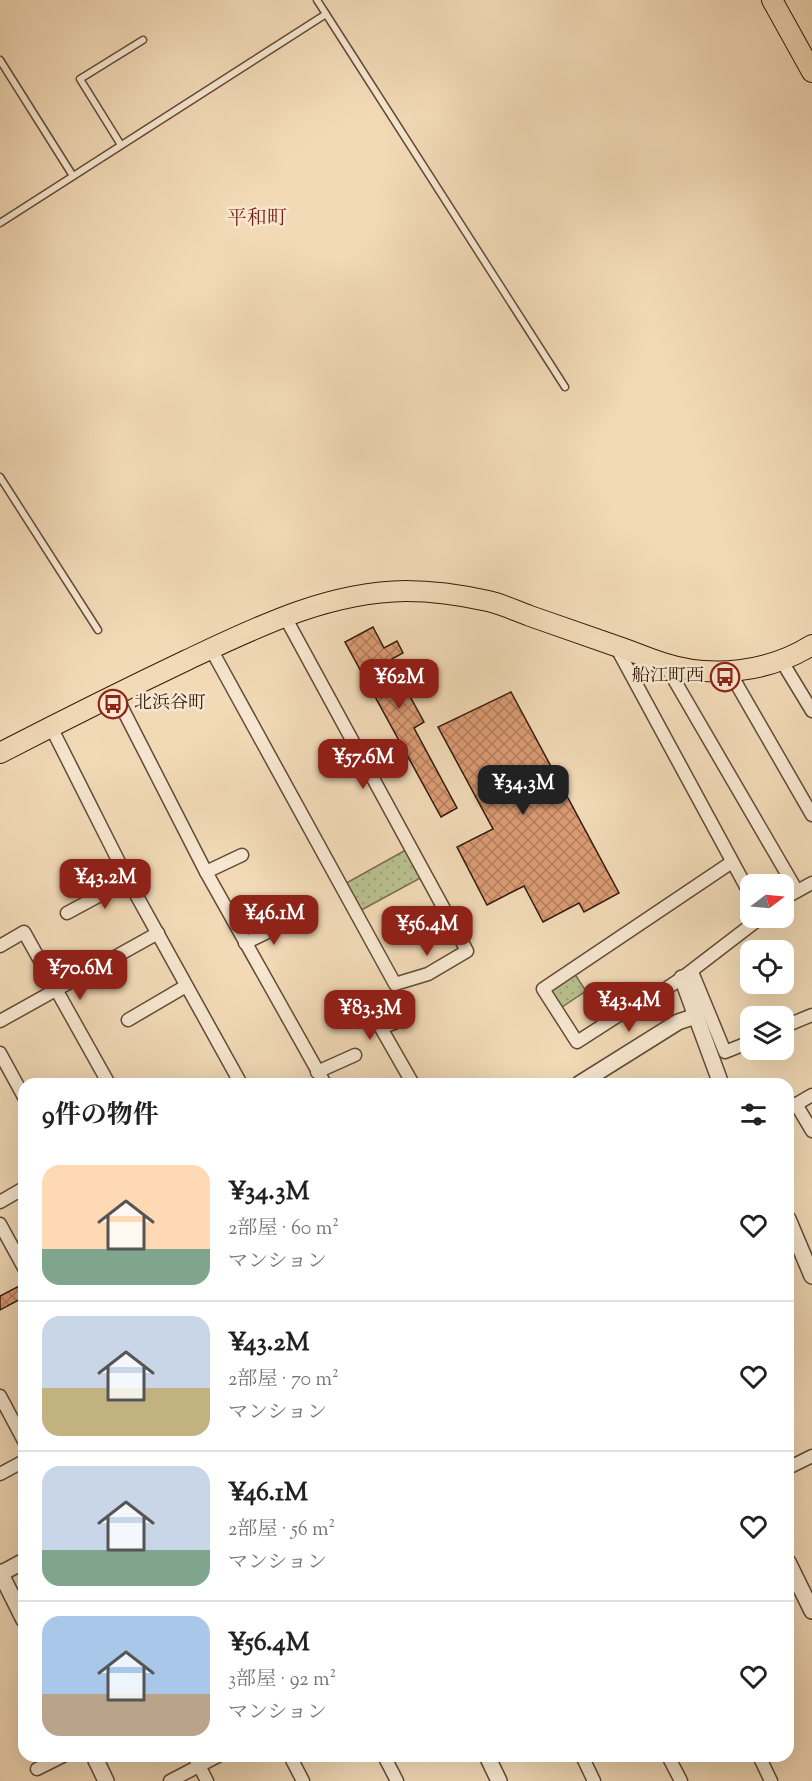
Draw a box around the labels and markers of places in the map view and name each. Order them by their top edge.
pin: ¥62M [363,659,435,710]
bus stop icon: 船江町西 [709,661,741,693]
place label: 船江町西 [632,664,704,690]
bus stop icon: 北浜谷町 [97,688,129,720]
place label: 北浜谷町 [134,691,206,717]
pin: ¥57.6M [314,739,412,790]
pin: ¥34.3M [474,765,572,816]
pin: ¥43.2M [56,859,154,910]
pin: ¥46.1M [225,895,323,946]
pin: ¥56.4M [378,906,476,957]
pin: ¥70.6M [31,950,129,1001]
pin: ¥43.4M [580,982,678,1033]
pin: ¥83.3M [321,990,419,1041]

